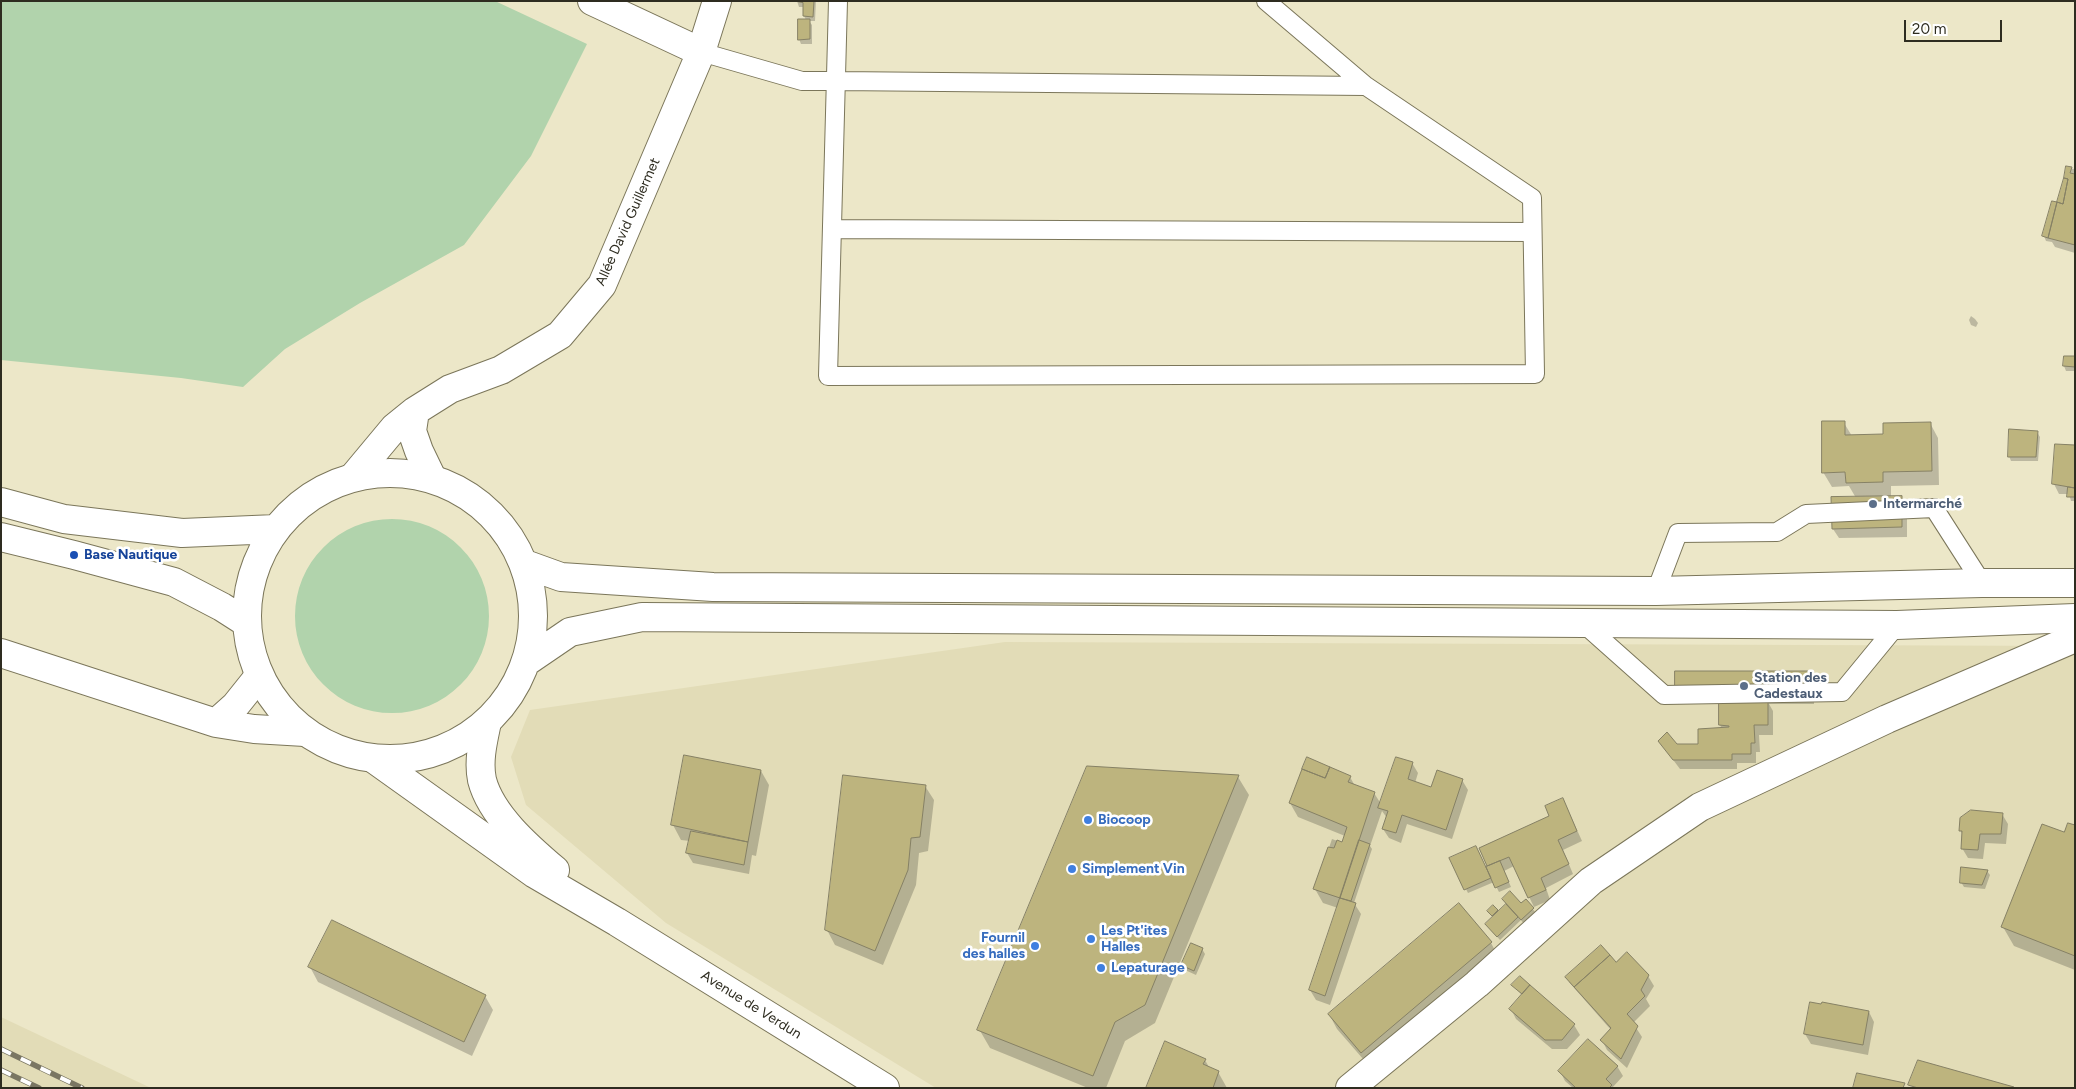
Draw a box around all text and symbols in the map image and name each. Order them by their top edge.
scale bar [1906,10,2004,42]
text: 20 m [1912,20,1946,38]
street label: Allée David Guillermet [592,155,664,289]
place label: Intermarché [1883,496,1962,512]
marker: Intermarché [1867,498,1879,510]
place label: Base Nautique [84,547,177,563]
marker: Base Nautique [68,549,80,561]
place label: Station des Cadestaux [1754,670,1827,702]
marker: Station des Cadestaux [1738,680,1750,692]
place label: Biocoop [1098,812,1151,828]
marker: Biocoop [1082,814,1094,826]
place label: Simplement Vin [1082,861,1185,877]
marker: Simplement Vin [1066,863,1078,875]
place label: Les Pt'ites Halles [1101,923,1167,956]
place label: Fournil des halles [962,930,1025,962]
marker: Les Pt'ites Halles [1085,933,1097,945]
marker: Fournil des halles [1029,940,1041,952]
place label: Lepaturage [1111,960,1185,976]
marker: Lepaturage [1095,962,1107,974]
street label: Avenue de Verdun [698,967,804,1043]

